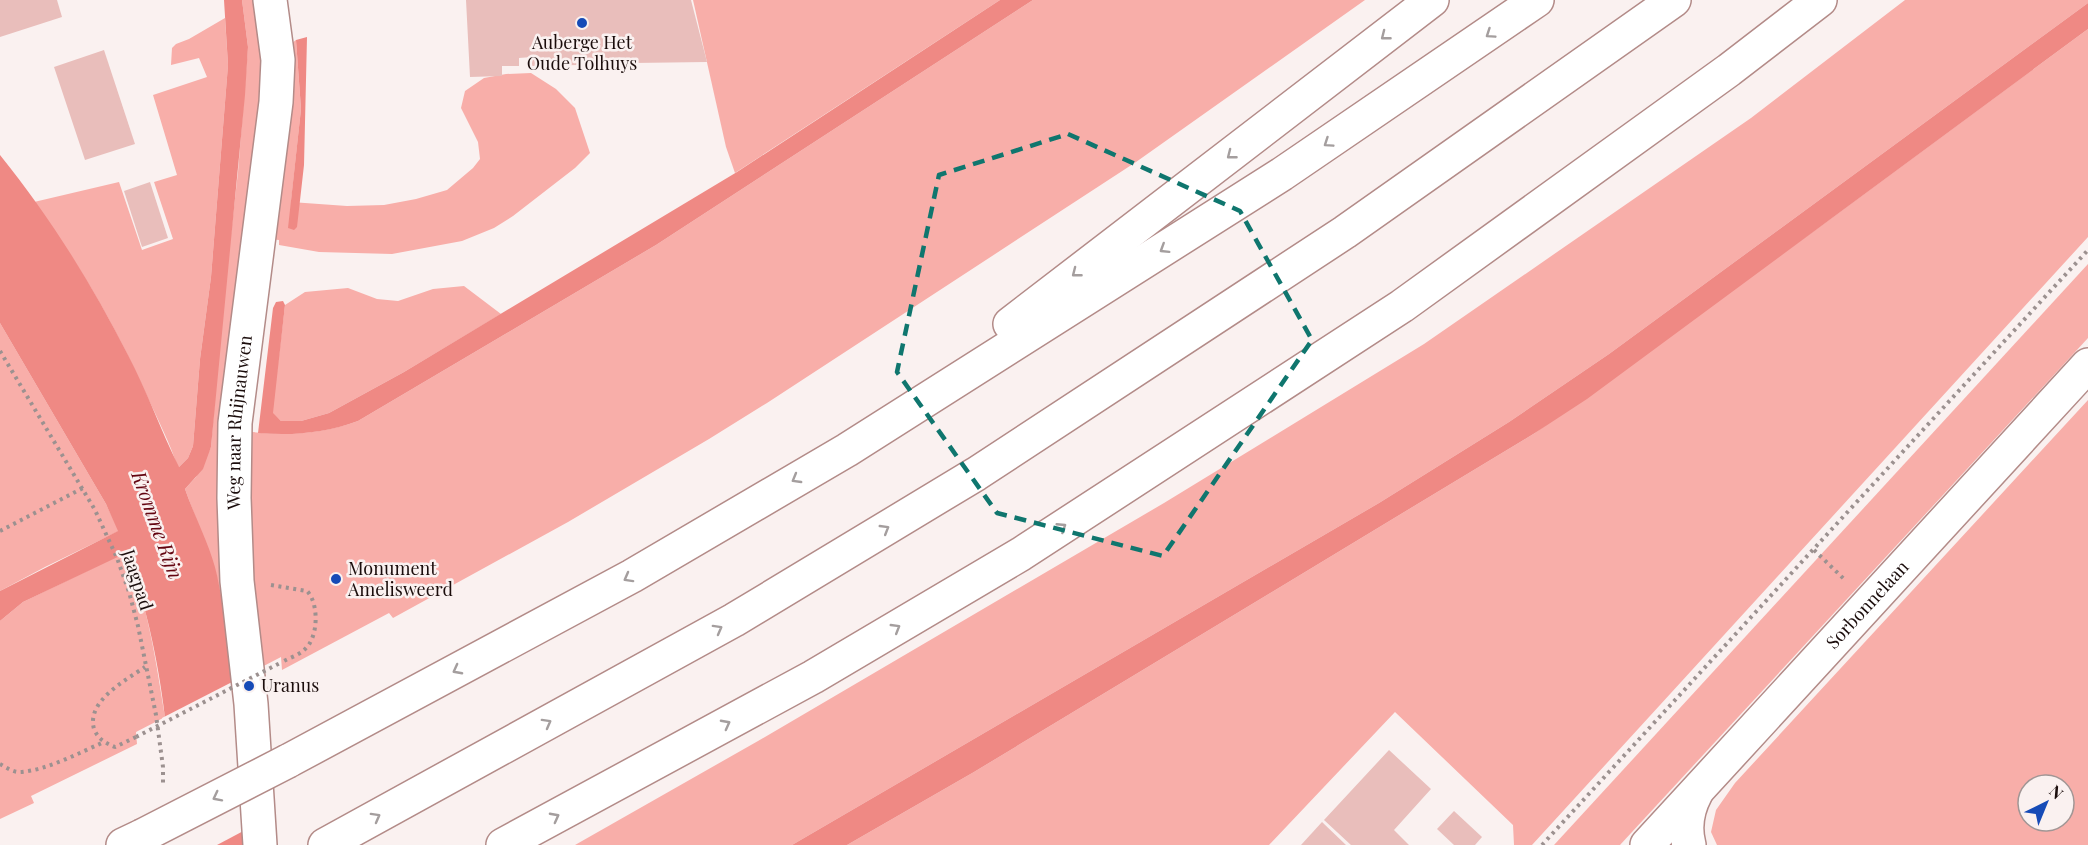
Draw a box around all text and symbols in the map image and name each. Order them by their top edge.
marker: Auberge Het Oude Tolhuys [575,16,589,30]
one-way arrow [1485,27,1496,38]
one-way arrow [1381,28,1392,39]
place label: Auberge Het Oude Tolhuys [527,30,637,75]
one-way arrow [1324,136,1335,147]
one-way arrow [1227,147,1238,158]
one-way arrow [1160,242,1171,253]
one-way arrow [1072,266,1083,277]
street label: Weg naar Rhijnauwen [221,333,257,511]
water label: Kromme Rijn [126,466,190,582]
one-way arrow [792,472,803,484]
one-way arrow [1056,523,1067,534]
one-way arrow [879,525,889,537]
street label: Jaagpad [117,545,159,614]
street label: Sorbonnelaan [1820,555,1914,654]
place label: Monument Amelisweerd [347,556,453,601]
one-way arrow [624,571,634,582]
marker: Monument Amelisweerd [329,572,343,586]
one-way arrow [890,624,900,635]
one-way arrow [712,625,722,636]
one-way arrow [452,663,463,674]
place label: Uranus [261,673,319,697]
marker: Uranus [242,679,256,693]
one-way arrow [541,719,551,730]
one-way arrow [720,720,730,731]
north arrow [2016,773,2076,833]
text: N [2045,780,2068,804]
one-way arrow [213,790,224,802]
one-way arrow [370,813,380,824]
one-way arrow [549,813,559,824]

